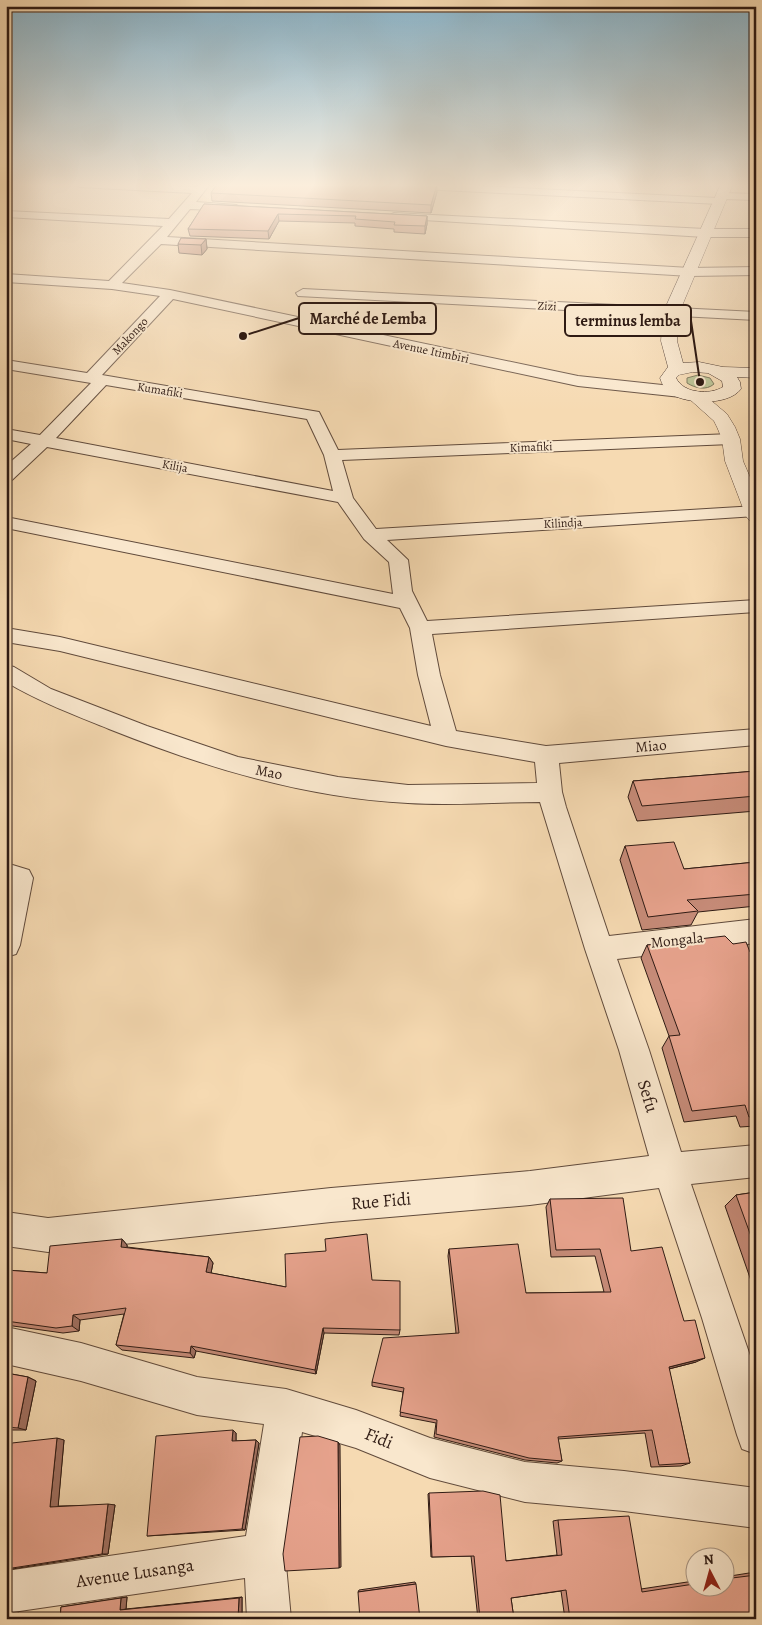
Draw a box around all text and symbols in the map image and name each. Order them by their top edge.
street label: Zizi [537,298,557,314]
callout: Marché de Lemba [299,303,436,334]
callout: terminus lemba [565,305,691,336]
text: Marché de Lemba [309,308,427,330]
text: terminus lemba [575,310,681,332]
street label: Makongo [108,314,152,358]
street label: Avenue Itimbiri [391,335,470,367]
street label: Kumafiki [136,379,184,401]
street label: Kimafiki [509,438,553,456]
street label: Kilija [161,456,190,476]
street label: Kilindja [543,514,583,532]
street label: Miao [635,735,667,757]
street label: Mao [254,760,284,784]
street label: Mongala [650,927,704,953]
street label: Sefu [632,1077,664,1116]
street label: Rue Fidi [350,1186,412,1216]
street label: Fidi [361,1422,397,1454]
north arrow [684,1548,734,1598]
text: N [703,1550,715,1570]
street label: Avenue Lusanga [74,1553,196,1593]

